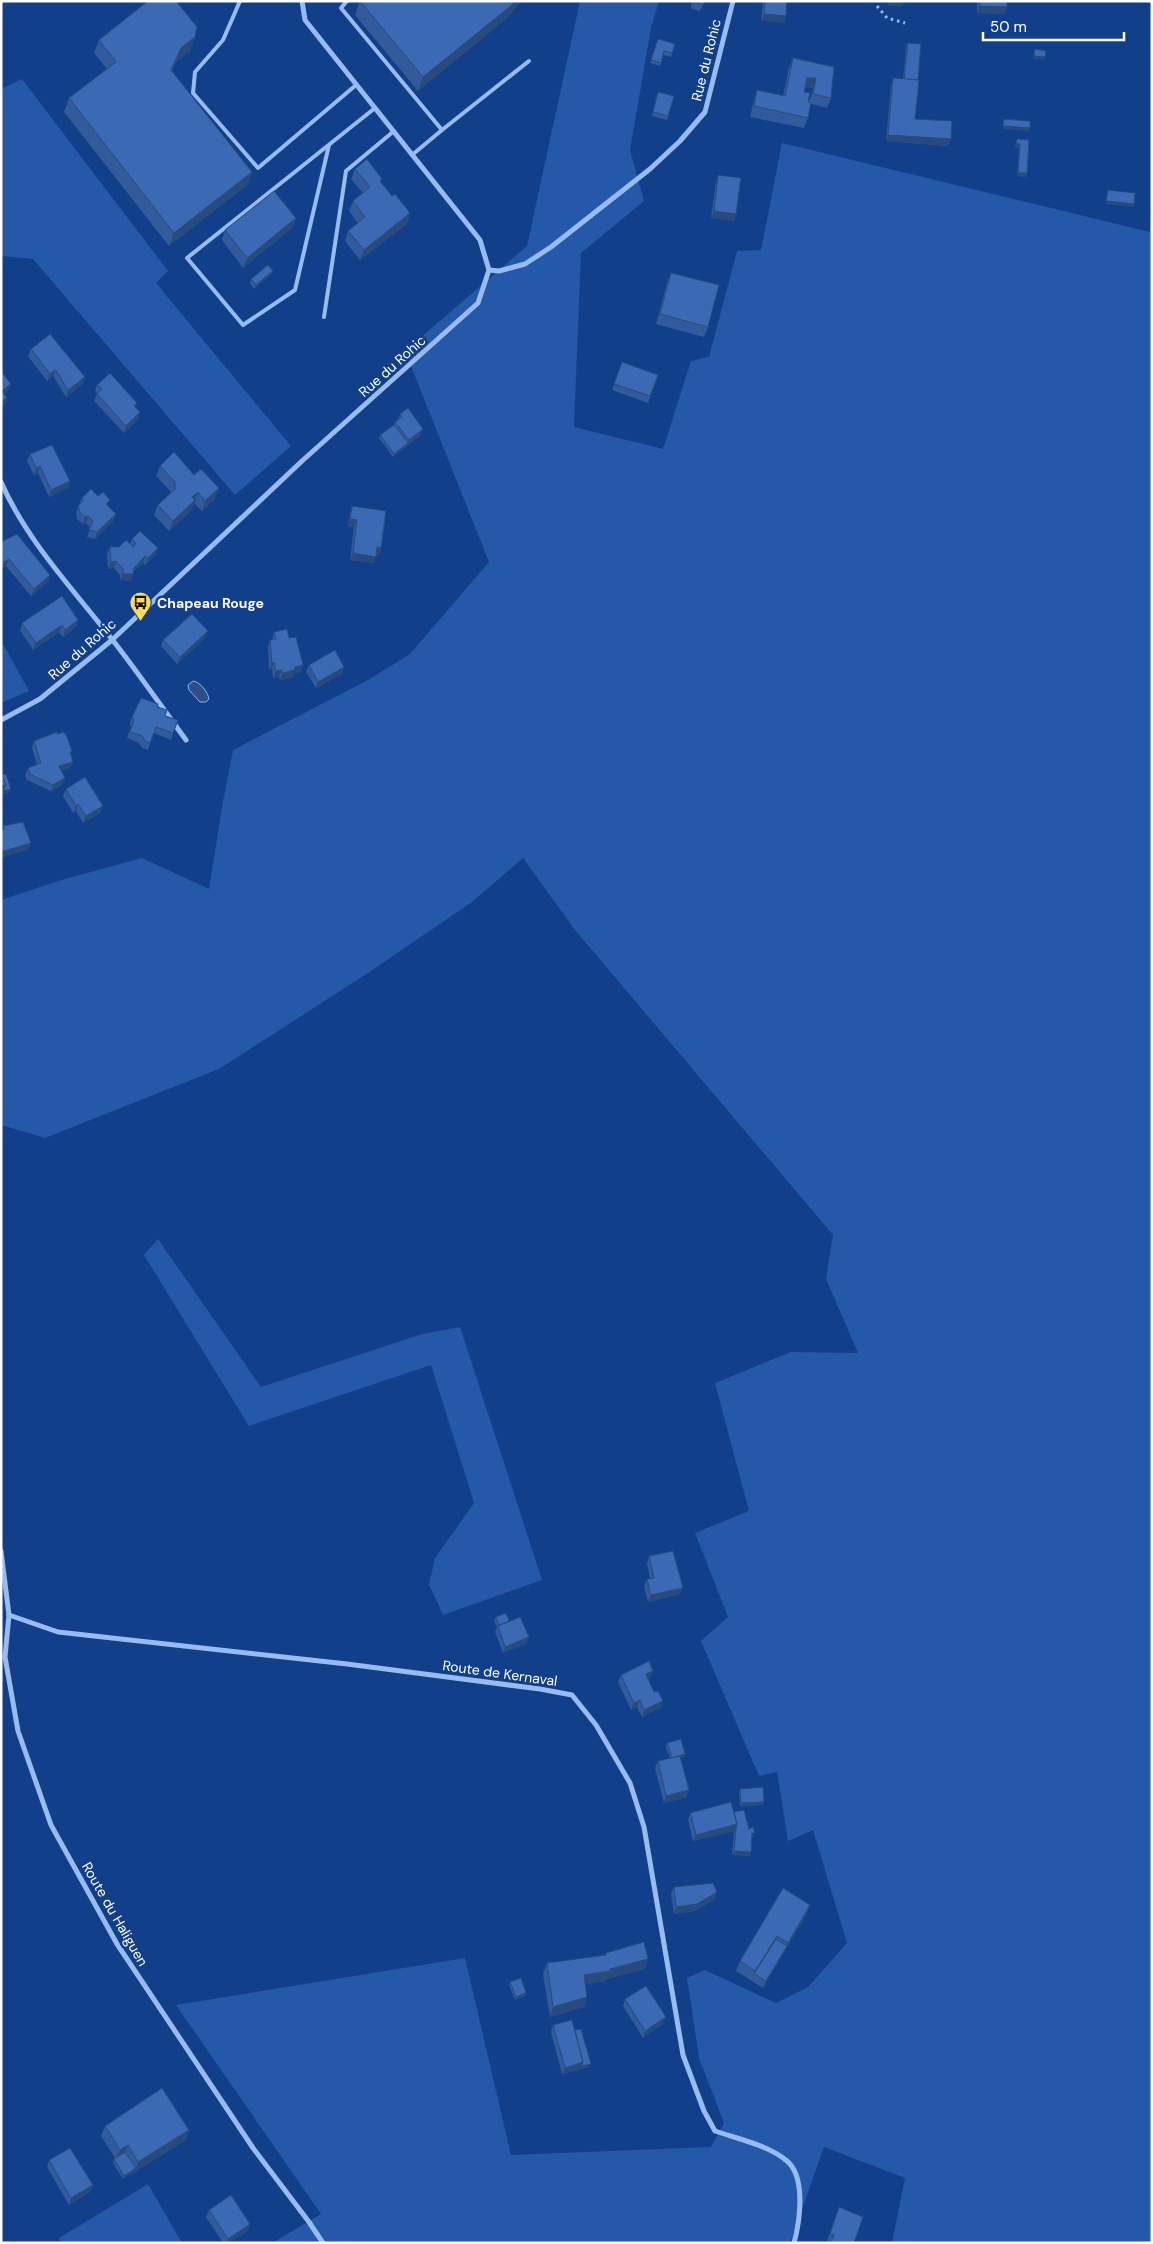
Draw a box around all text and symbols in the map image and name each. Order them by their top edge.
scale bar [983,10,1124,42]
street label: Rue du Rohic [687,17,725,103]
text: 50 m [990,17,1027,37]
street label: Rue du Rohic [355,331,429,401]
bus stop icon: Chapeau Rouge [129,591,153,622]
place label: Chapeau Rouge [157,594,264,612]
street label: Rue du Rohic [44,615,120,683]
street label: Route de Kernaval [441,1656,559,1690]
street label: Route du Haliguen [78,1859,152,1969]

